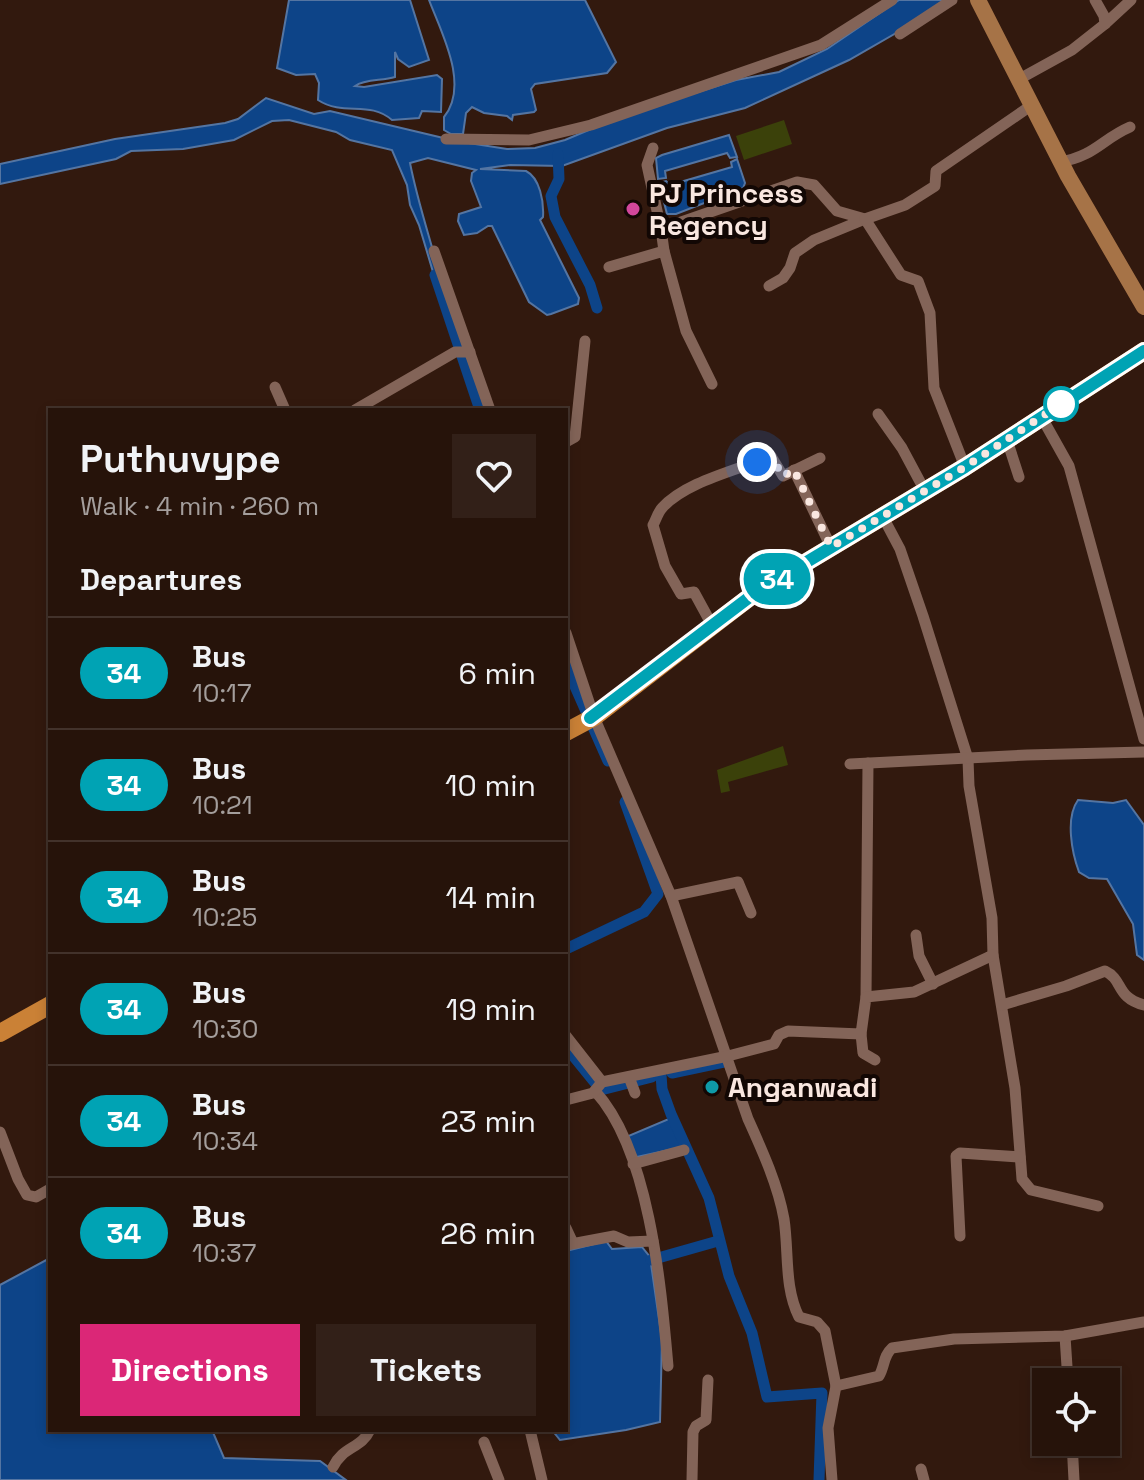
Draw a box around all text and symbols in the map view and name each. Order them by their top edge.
place label: PJ Princess Regency [649,175,804,243]
marker: PJ Princess Regency [624,200,642,218]
unlabelled marker [1044,387,1078,421]
button: heart [452,434,536,518]
text: Puthuvype [80,435,281,483]
your location [737,442,777,482]
text: Walk · 4 min · 260 m [80,489,319,523]
line badge: 34 [741,553,813,605]
text: Departures [80,560,242,599]
text: 34 [760,561,794,597]
text: Bus [192,637,246,676]
text: 6 min [458,654,536,693]
text: 34 [107,655,141,691]
text: 10:17 [192,676,252,710]
text: Bus [192,749,246,788]
text: 10 min [445,766,536,805]
text: 34 [107,767,141,803]
text: 10:21 [192,788,253,822]
text: Bus [192,861,246,900]
text: 14 min [445,878,536,917]
text: 34 [107,879,141,915]
text: 10:25 [192,900,257,934]
text: Bus [192,973,246,1012]
text: 19 min [446,990,536,1029]
text: 34 [107,991,141,1027]
text: 10:30 [192,1012,258,1046]
place label: Anganwadi [728,1069,877,1105]
marker: Anganwadi [703,1078,721,1096]
text: Bus [192,1085,246,1124]
text: 23 min [441,1102,536,1141]
text: 34 [107,1103,141,1139]
text: 10:34 [192,1124,258,1158]
text: Bus [192,1197,246,1236]
text: 26 min [440,1214,536,1253]
text: 34 [107,1215,141,1251]
text: 10:37 [192,1236,256,1270]
button: Directions [80,1324,300,1416]
button: Tickets [316,1324,536,1416]
map controls [1032,1368,1120,1456]
button: locate [1032,1368,1120,1456]

